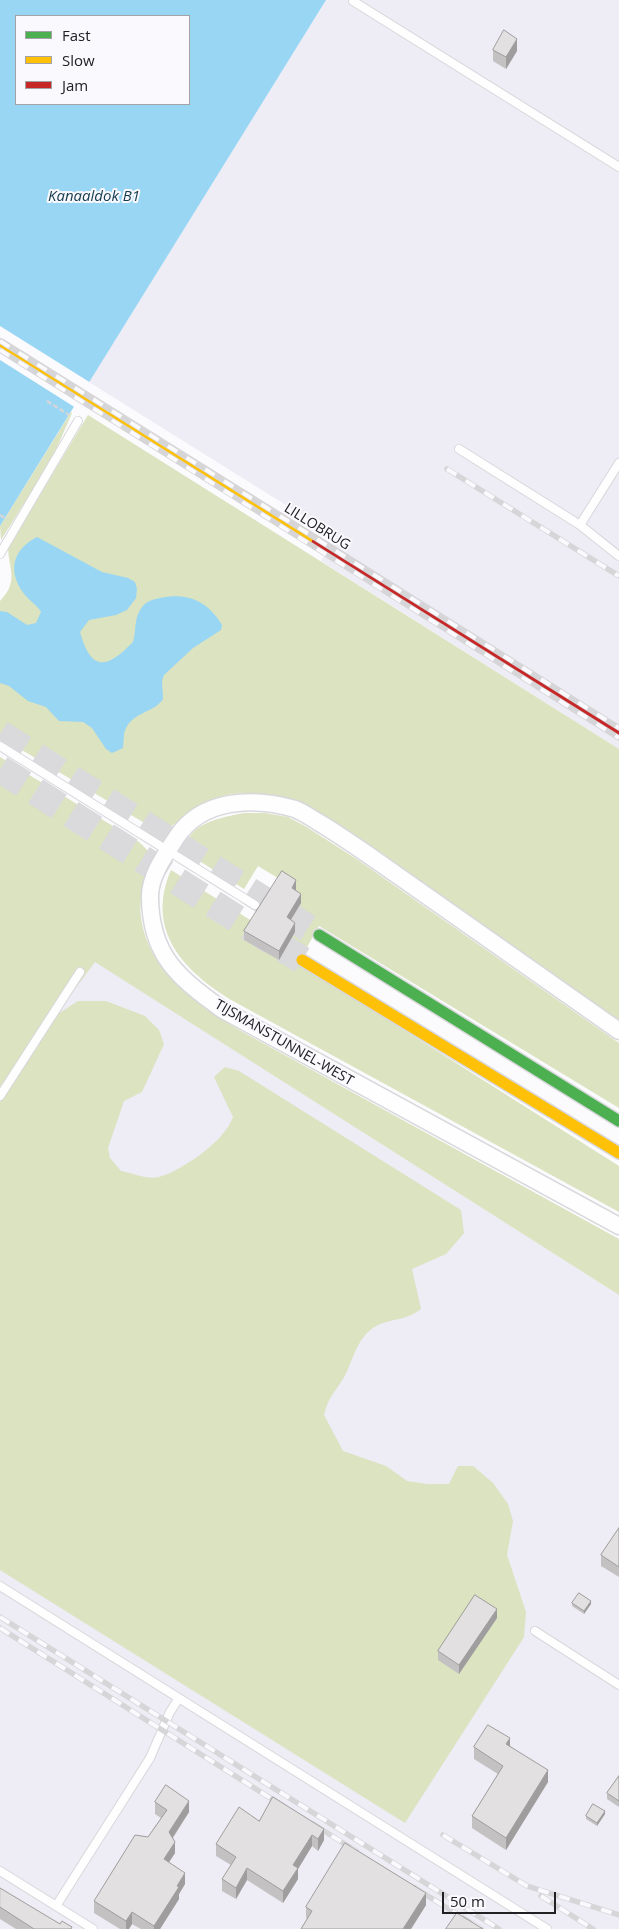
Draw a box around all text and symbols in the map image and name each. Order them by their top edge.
legend [15,15,190,105]
text: Fast [62,25,91,45]
text: Slow [62,50,95,70]
text: Jam [62,75,88,95]
water label: Kanaaldok B1 [48,188,140,206]
street label: LILLOBRUG [281,500,353,554]
street label: TIJSMANSTUNNEL-WEST [212,996,356,1090]
scale bar [444,1882,558,1914]
text: 50 m [450,1891,485,1911]

